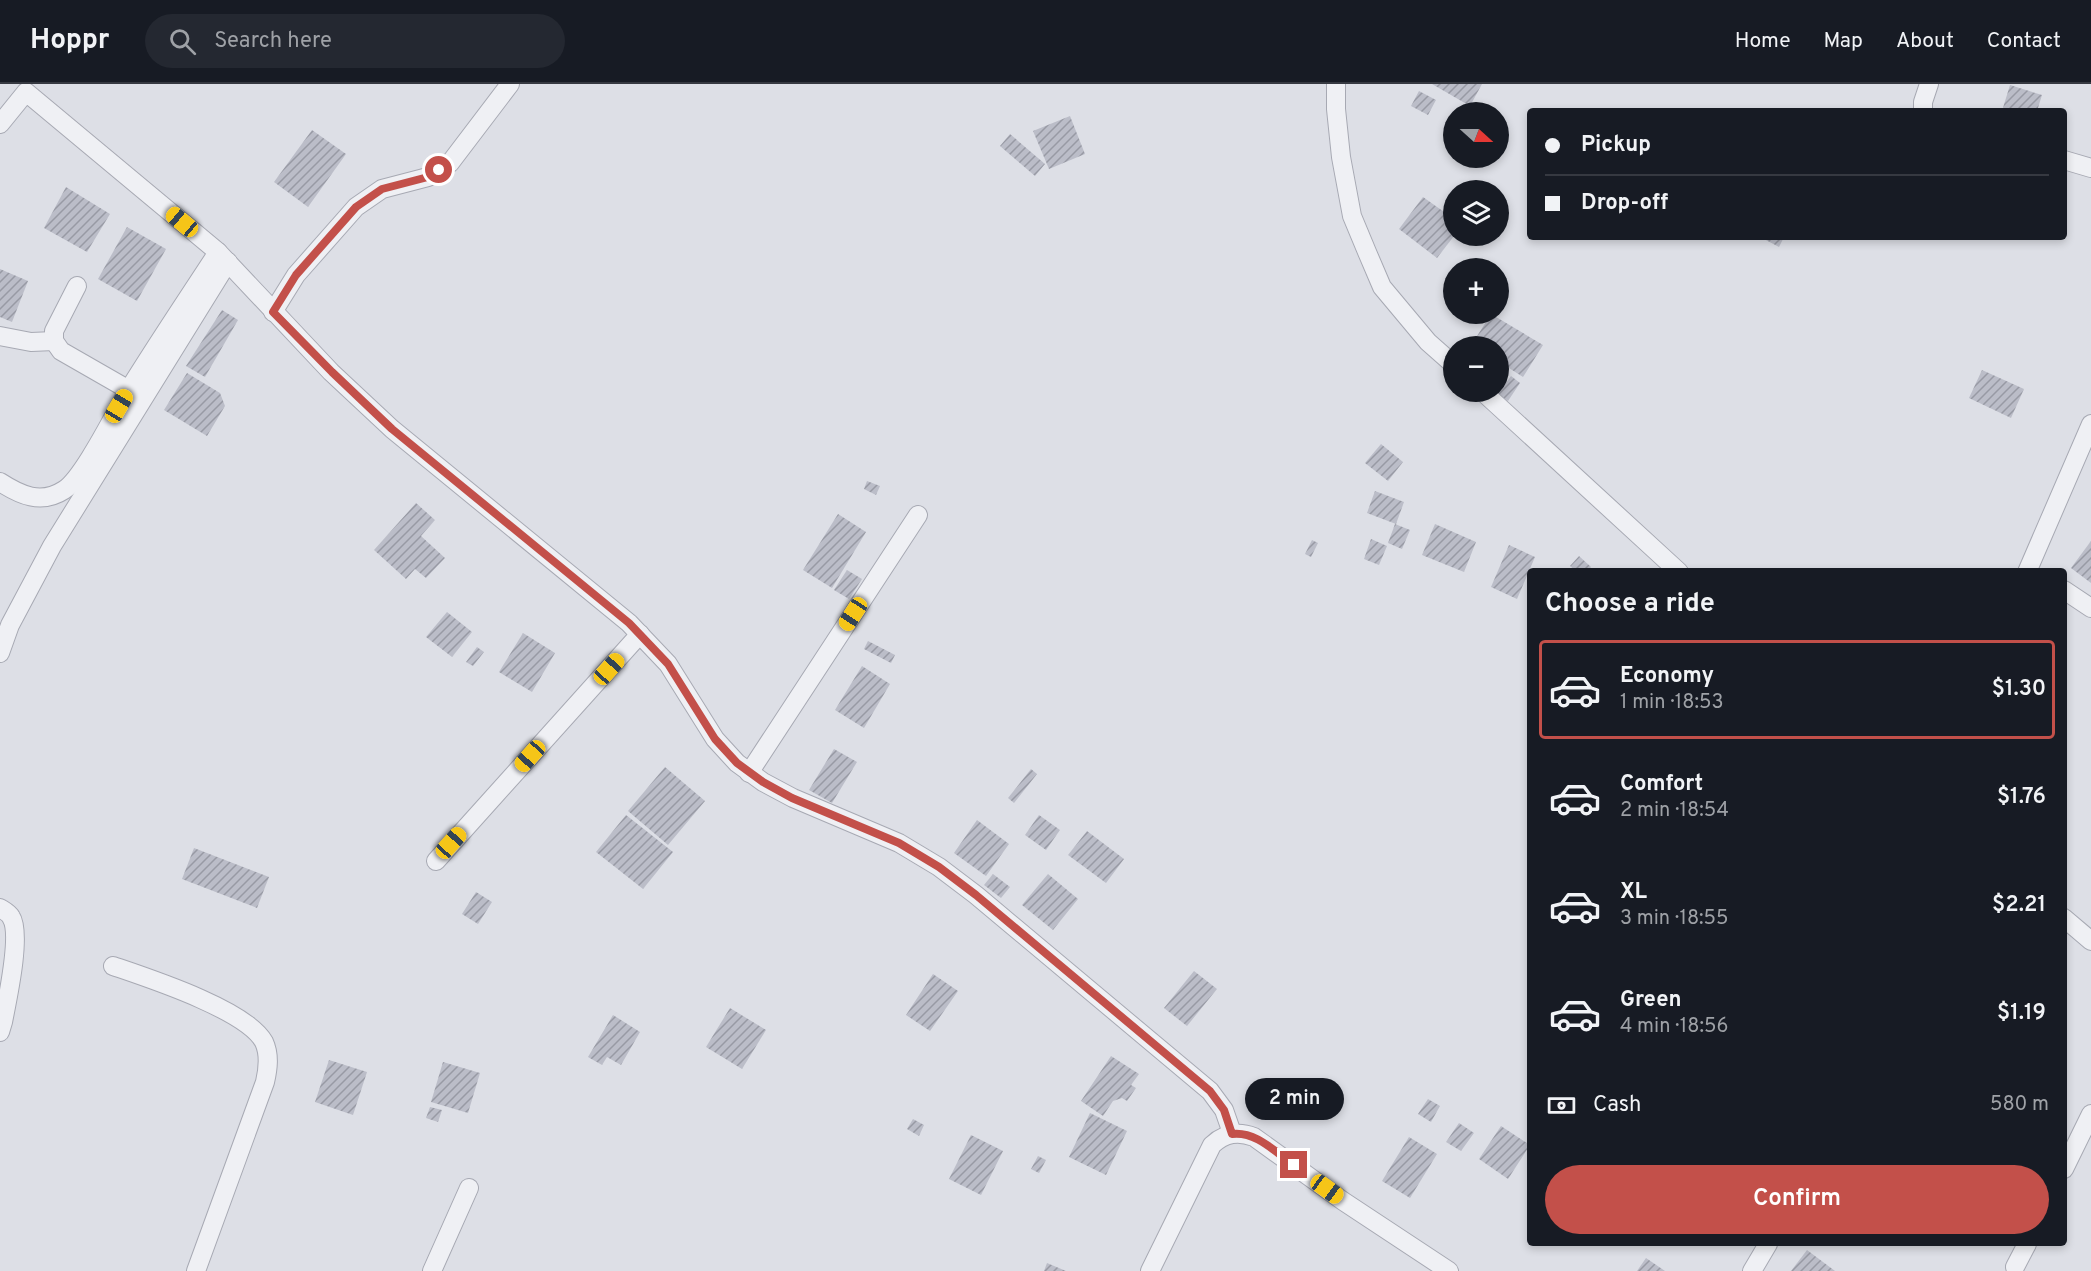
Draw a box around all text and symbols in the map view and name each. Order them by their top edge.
search box [145,14,565,68]
text: Hoppr [30,23,109,59]
icon: search [166,25,199,58]
text: Search here [214,28,332,55]
text: Home [1735,28,1791,55]
text: Map [1824,28,1863,55]
text: About [1896,28,1954,55]
text: Contact [1987,28,2061,55]
north arrow [1443,102,1509,168]
map controls [1443,102,1509,402]
text: Pickup [1581,132,1651,159]
route start [425,156,452,183]
button: layers [1443,180,1509,246]
text: Drop-off [1581,190,1668,217]
car [162,204,202,240]
button: + [1443,258,1509,324]
button: − [1443,336,1509,402]
car [102,386,136,426]
text: Choose a ride [1545,587,1715,621]
car [836,594,870,634]
car [590,650,628,688]
icon: car [1548,663,1602,717]
text: Economy [1620,663,1714,690]
text: $1.30 [1992,676,2046,703]
text: 1 min · 18:53 [1620,690,1723,716]
car [511,737,549,775]
icon: car [1548,771,1602,825]
text: Comfort [1620,771,1703,798]
text: $1.76 [1997,784,2046,811]
text: 2 min · 18:54 [1620,798,1729,824]
car [432,824,470,862]
icon: car [1548,879,1602,933]
text: XL [1620,879,1647,906]
text: $2.21 [1992,892,2046,919]
text: 3 min · 18:55 [1620,906,1728,932]
icon: car [1548,987,1602,1041]
text: Green [1620,987,1682,1014]
text: $1.19 [1997,1000,2046,1027]
text: 4 min · 18:56 [1620,1014,1728,1040]
callout: 2 min [1244,1078,1344,1120]
text: 2 min [1269,1086,1320,1112]
icon: cash [1545,1089,1578,1122]
text: Cash [1593,1092,1642,1119]
text: 580 m [1990,1092,2049,1118]
route end [1280,1151,1307,1178]
button: Confirm [1545,1165,2049,1234]
car [1307,1171,1347,1207]

